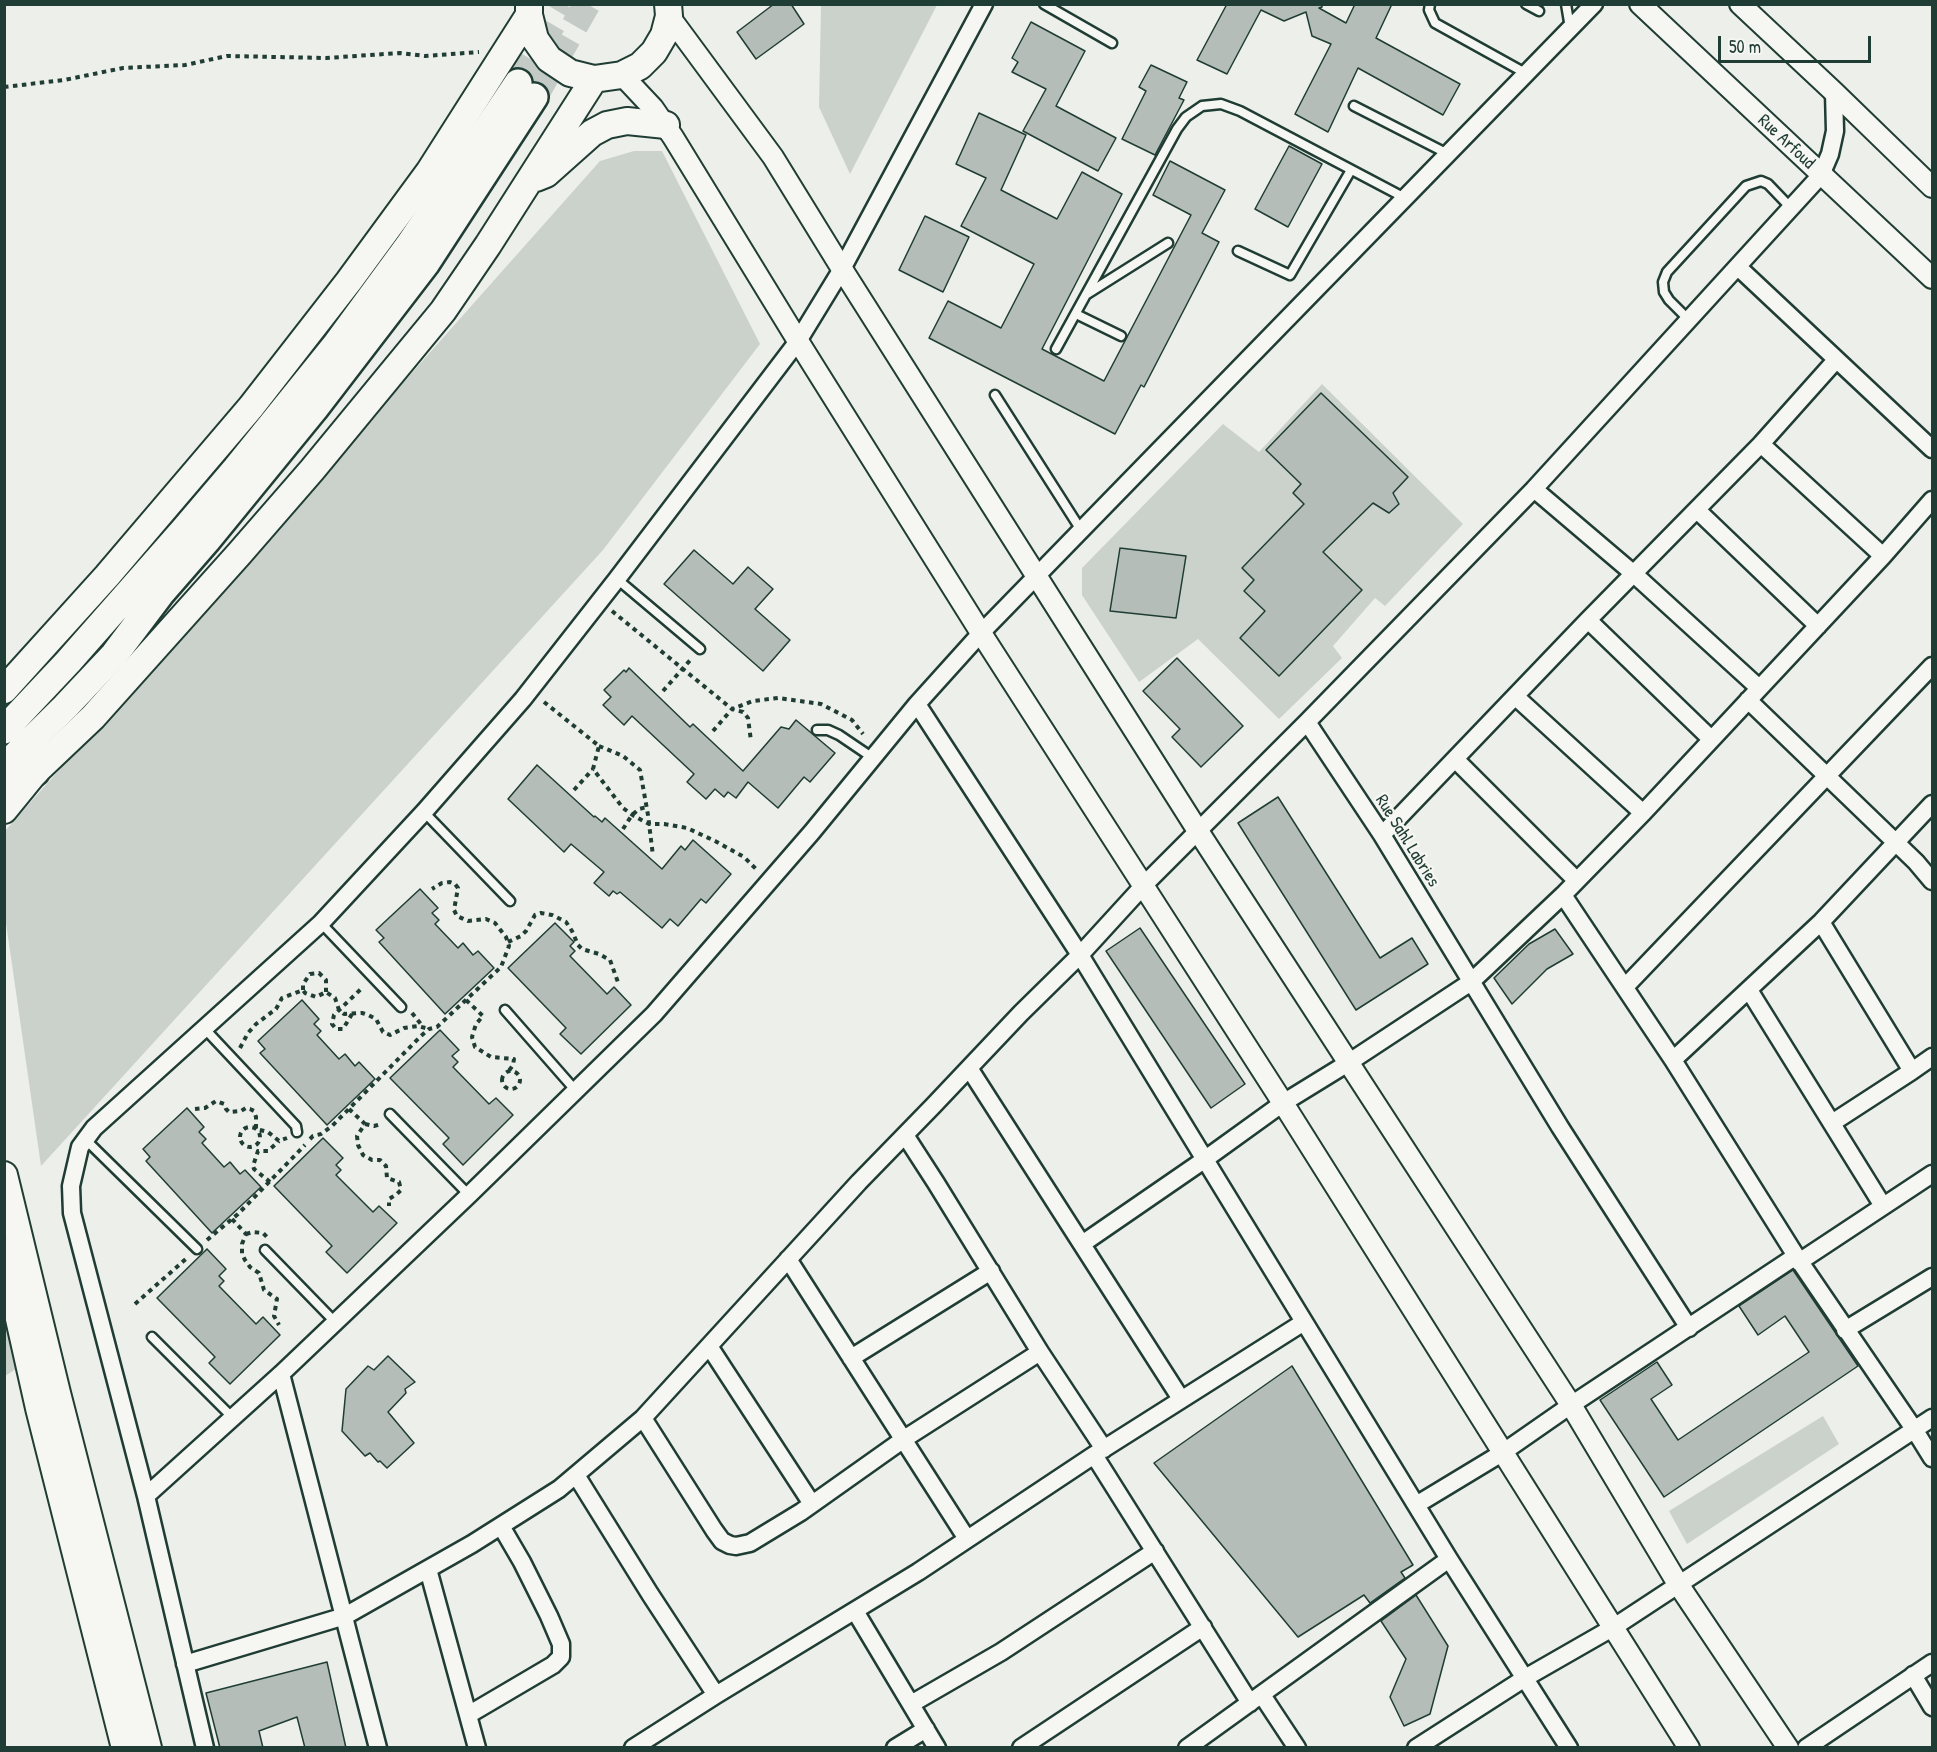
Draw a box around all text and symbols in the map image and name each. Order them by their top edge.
scale bar [1721,24,1874,62]
text: 50 m [1729,34,1761,59]
street label: Rue Arfoud [1753,110,1819,174]
street label: Rue Sahl Labries [1370,791,1444,891]

